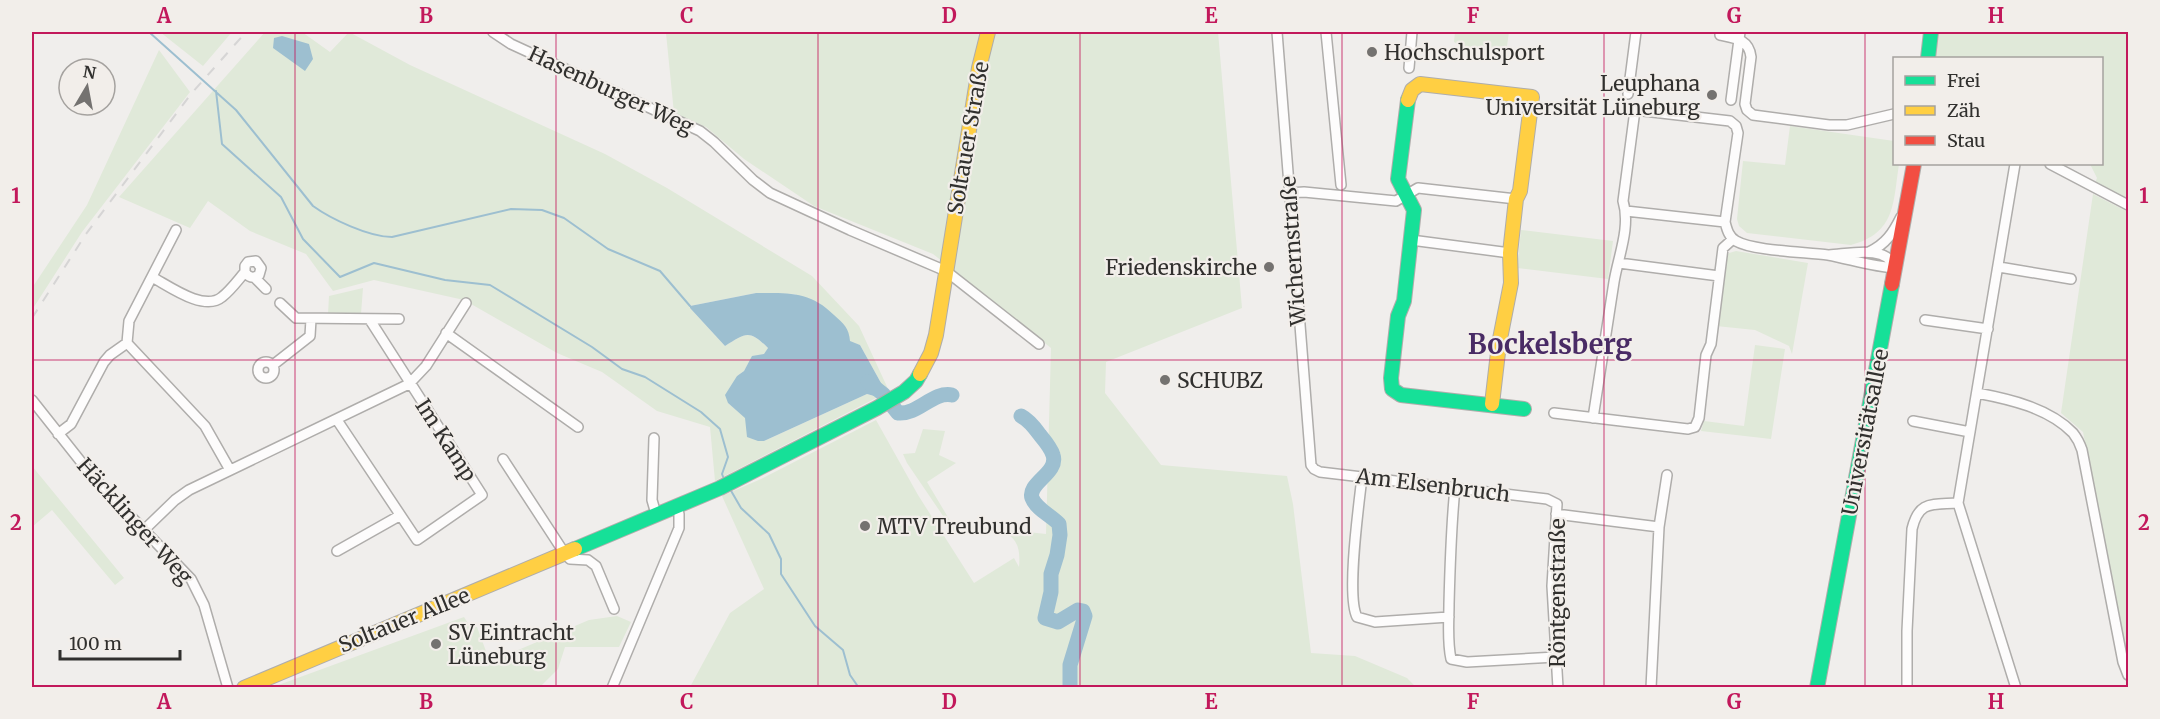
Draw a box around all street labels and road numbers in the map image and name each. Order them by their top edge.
street label: Hasenburger Weg [524,40,698,140]
street label: Soltauer Straße [941,59,995,217]
street label: Wichernstraße [1274,175,1312,328]
street label: Universitätsallee [1836,346,1894,518]
street label: Im Kamp [409,394,483,486]
street label: Häcklinger Weg [71,452,199,590]
street label: Am Elsenbruch [1353,462,1512,508]
street label: Röntgenstraße [1544,518,1571,668]
street label: Soltauer Allee [334,581,474,659]

